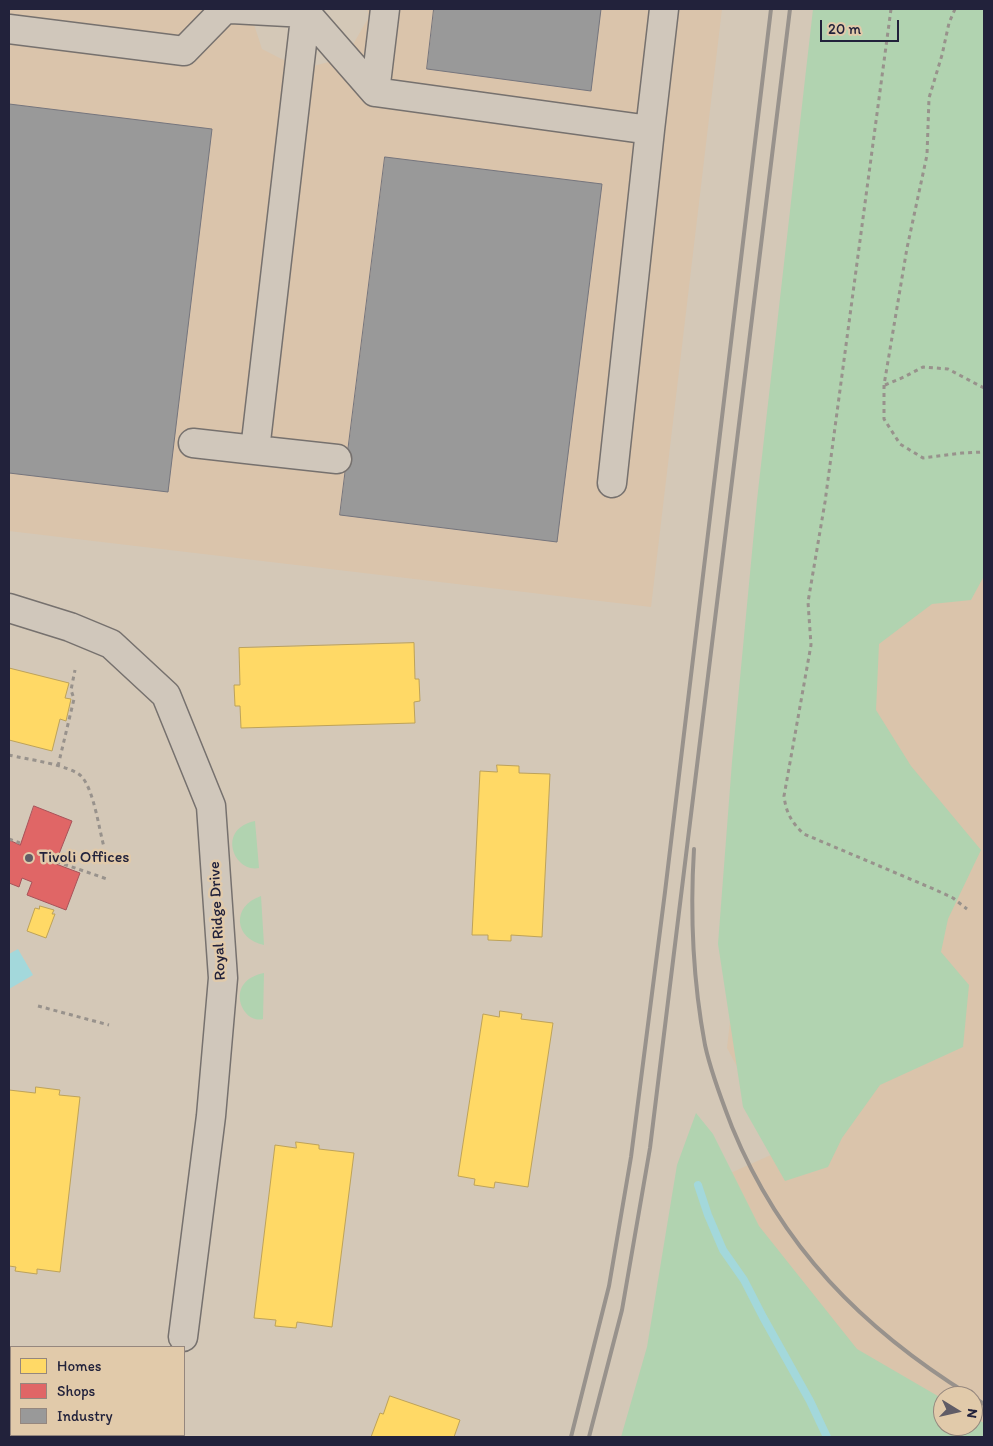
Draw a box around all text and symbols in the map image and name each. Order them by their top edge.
scale bar [823,10,902,42]
text: 20 m [828,20,861,38]
place label: Tivoli Offices [39,848,129,868]
marker: Tivoli Offices [23,852,35,864]
street label: Royal Ridge Drive [205,861,231,981]
legend [10,1346,185,1436]
text: Homes [57,1357,101,1375]
text: Shops [57,1382,95,1400]
north arrow [933,1386,983,1436]
text: Industry [57,1407,113,1425]
text: N [963,1407,981,1419]

